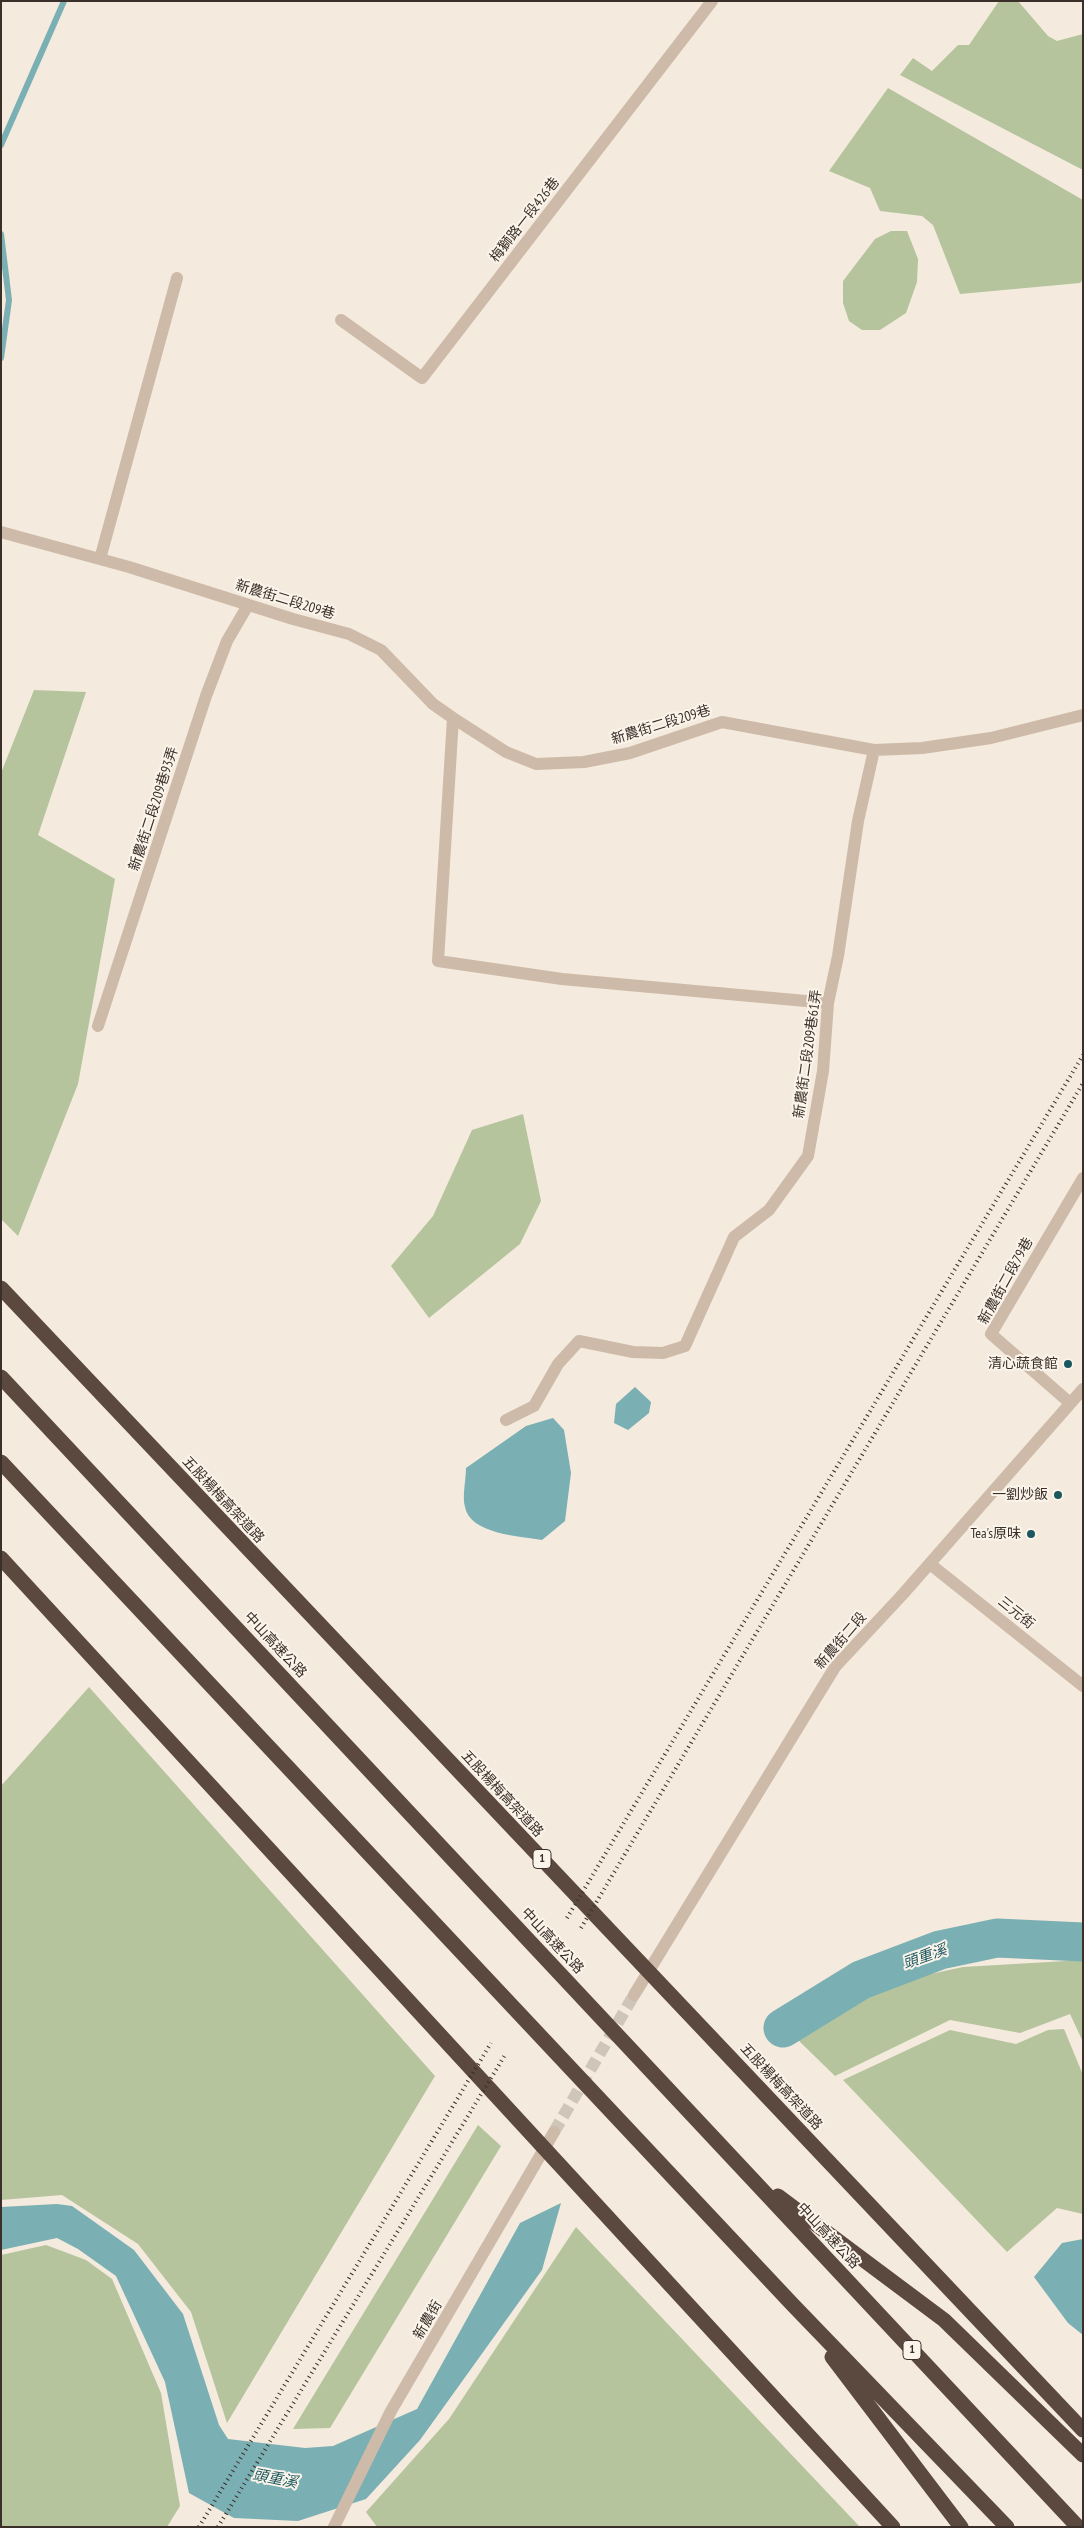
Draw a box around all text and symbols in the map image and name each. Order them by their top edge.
street label: 梅獅路一段426巷 [487,174,563,266]
street label: 新農街二段209巷 [233,577,337,623]
street label: 新農街二段209巷 [609,702,713,748]
street label: 新農街二段209巷93弄 [126,745,182,873]
street label: 新農街二段209巷61弄 [791,989,825,1119]
street label: 新農街二段79巷 [975,1235,1037,1327]
place label: 清心蔬食館 [988,1356,1058,1372]
marker: 清心蔬食館 [1062,1358,1074,1370]
street label: 五股楊梅高架道路 [179,1453,267,1547]
place label: 一劉炒飯 [992,1487,1048,1503]
marker: 一劉炒飯 [1052,1489,1064,1501]
place label: Tea's原味 [970,1526,1021,1542]
marker: Tea's原味 [1025,1528,1037,1540]
street label: 三元街 [994,1593,1038,1633]
street label: 中山高速公路 [240,1609,310,1681]
street label: 新農街二段 [812,1609,870,1673]
street label: 五股楊梅高架道路 [458,1747,546,1841]
road number: 1 [533,1850,551,1868]
street label: 中山高速公路 [517,1905,587,1977]
water label: 頭重溪 [901,1941,949,1973]
street label: 五股楊梅高架道路 [737,2040,825,2134]
street label: 中山高速公路 [793,2200,863,2272]
street label: 新農街 [410,2298,446,2342]
road number: 1 [903,2340,921,2360]
water label: 頭重溪 [251,2466,299,2492]

